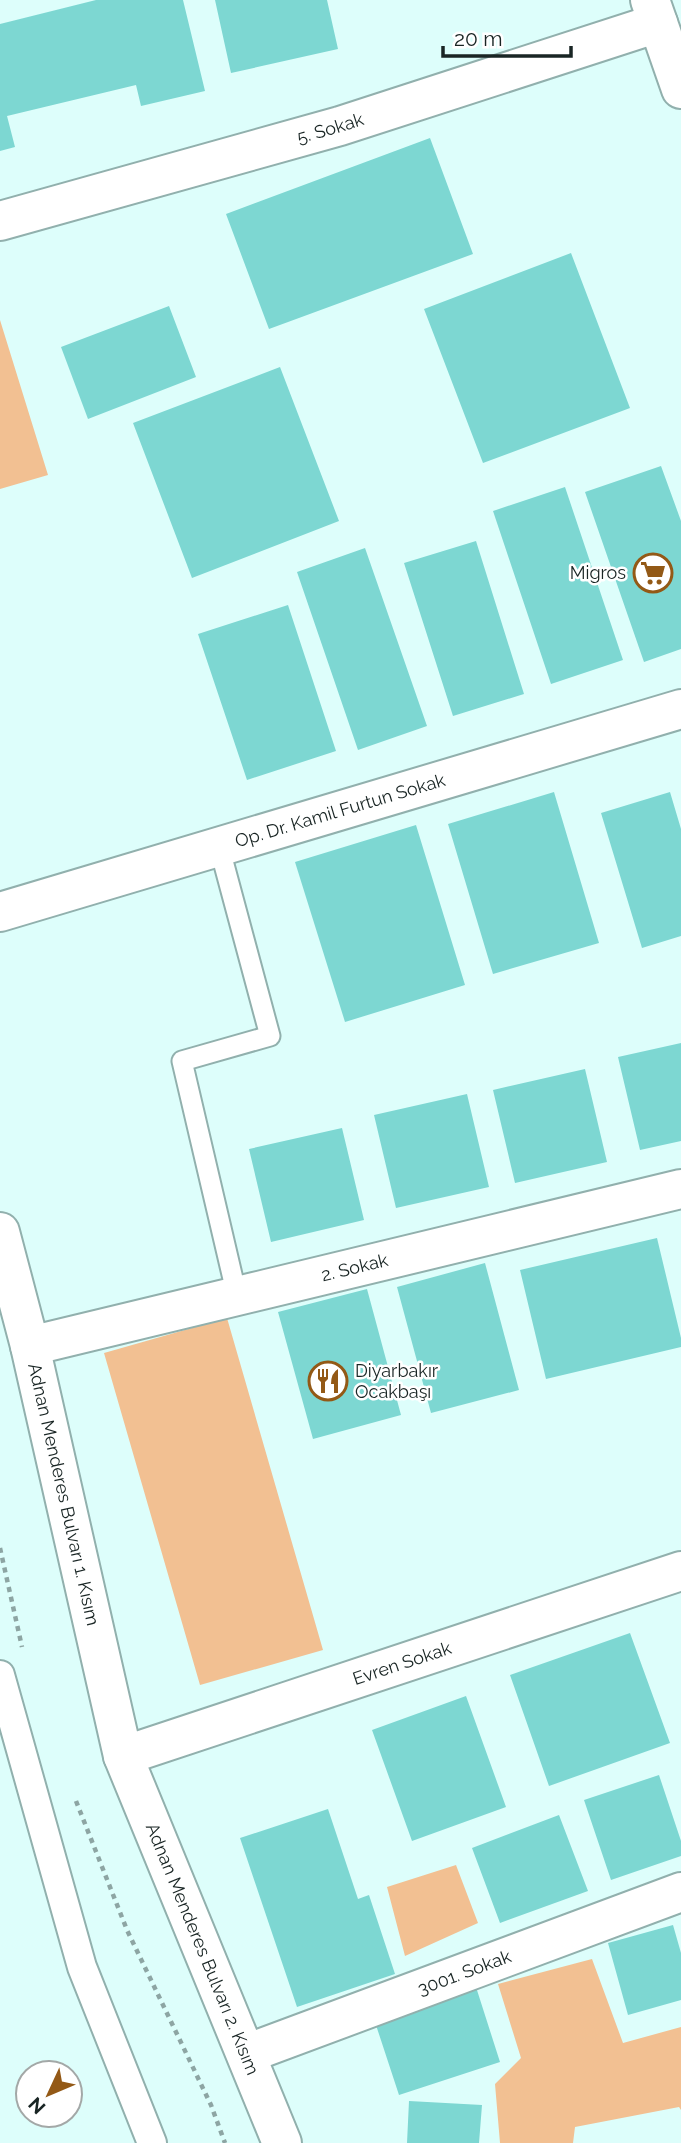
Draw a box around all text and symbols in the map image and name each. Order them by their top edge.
scale bar [443,14,571,58]
text: 20 m [454,26,502,51]
street label: 5. Sokak [294,108,366,148]
supermarket icon: Migros [632,552,674,594]
place label: Migros [570,562,626,583]
street label: Op. Dr. Kamil Furtun Sokak [232,769,448,851]
street label: 2. Sokak [319,1249,390,1285]
restaurant icon: Diyarbakır Ocakbaşı [307,1360,349,1402]
place label: Diyarbakır Ocakbaşı [355,1360,439,1402]
street label: Adnan Menderes Bulvarı 1. Kısım [24,1361,104,1628]
street label: Evren Sokak [350,1637,454,1689]
street label: Adnan Menderes Bulvarı 2. Kısım [142,1820,264,2078]
street label: 3001. Sokak [415,1945,514,1999]
north arrow [14,2059,84,2129]
text: N [24,2093,50,2119]

